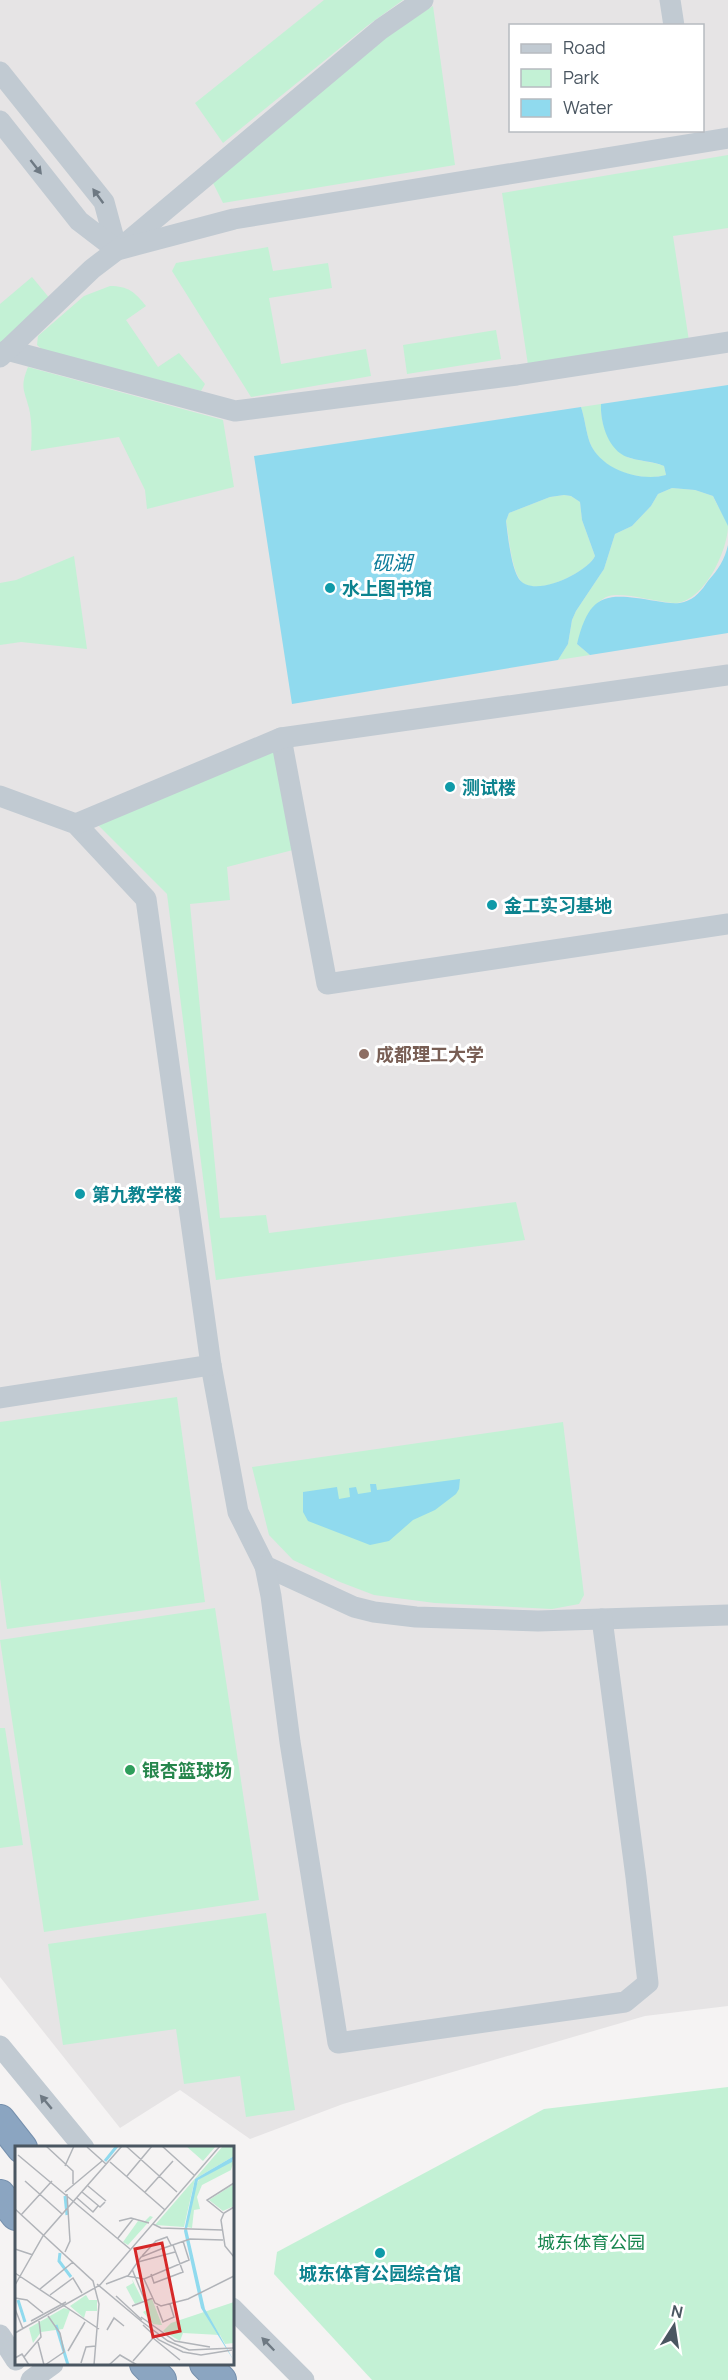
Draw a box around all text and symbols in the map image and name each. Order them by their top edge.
legend [509,24,704,132]
text: Road [563,35,606,59]
text: Park [563,65,600,89]
text: Water [563,95,613,119]
one-way arrow [30,159,43,175]
one-way arrow [92,188,104,204]
water label: 砚湖 [372,549,415,576]
place label: 水上图书馆 [342,576,432,600]
marker: 水上图书馆 [323,581,337,595]
place label: 测试楼 [462,775,516,799]
marker: 测试楼 [443,780,457,794]
place label: 金工实习基地 [504,893,612,917]
marker: 金工实习基地 [485,898,499,912]
place label: 成都理工大学 [376,1042,484,1066]
marker: 成都理工大学 [357,1047,371,1061]
place label: 第九教学楼 [92,1182,182,1206]
marker: 第九教学楼 [73,1187,87,1201]
place label: 银杏篮球场 [142,1758,232,1782]
marker: 银杏篮球场 [123,1763,137,1777]
one-way arrow [40,2094,53,2110]
inset map [15,2146,234,2365]
park label: 城东体育公园 [537,2230,645,2254]
marker: 城东体育公园综合馆 [373,2246,387,2260]
place label: 城东体育公园综合馆 [299,2261,461,2285]
north arrow [644,2296,704,2356]
text: N [669,2299,685,2323]
one-way arrow [261,2336,275,2351]

